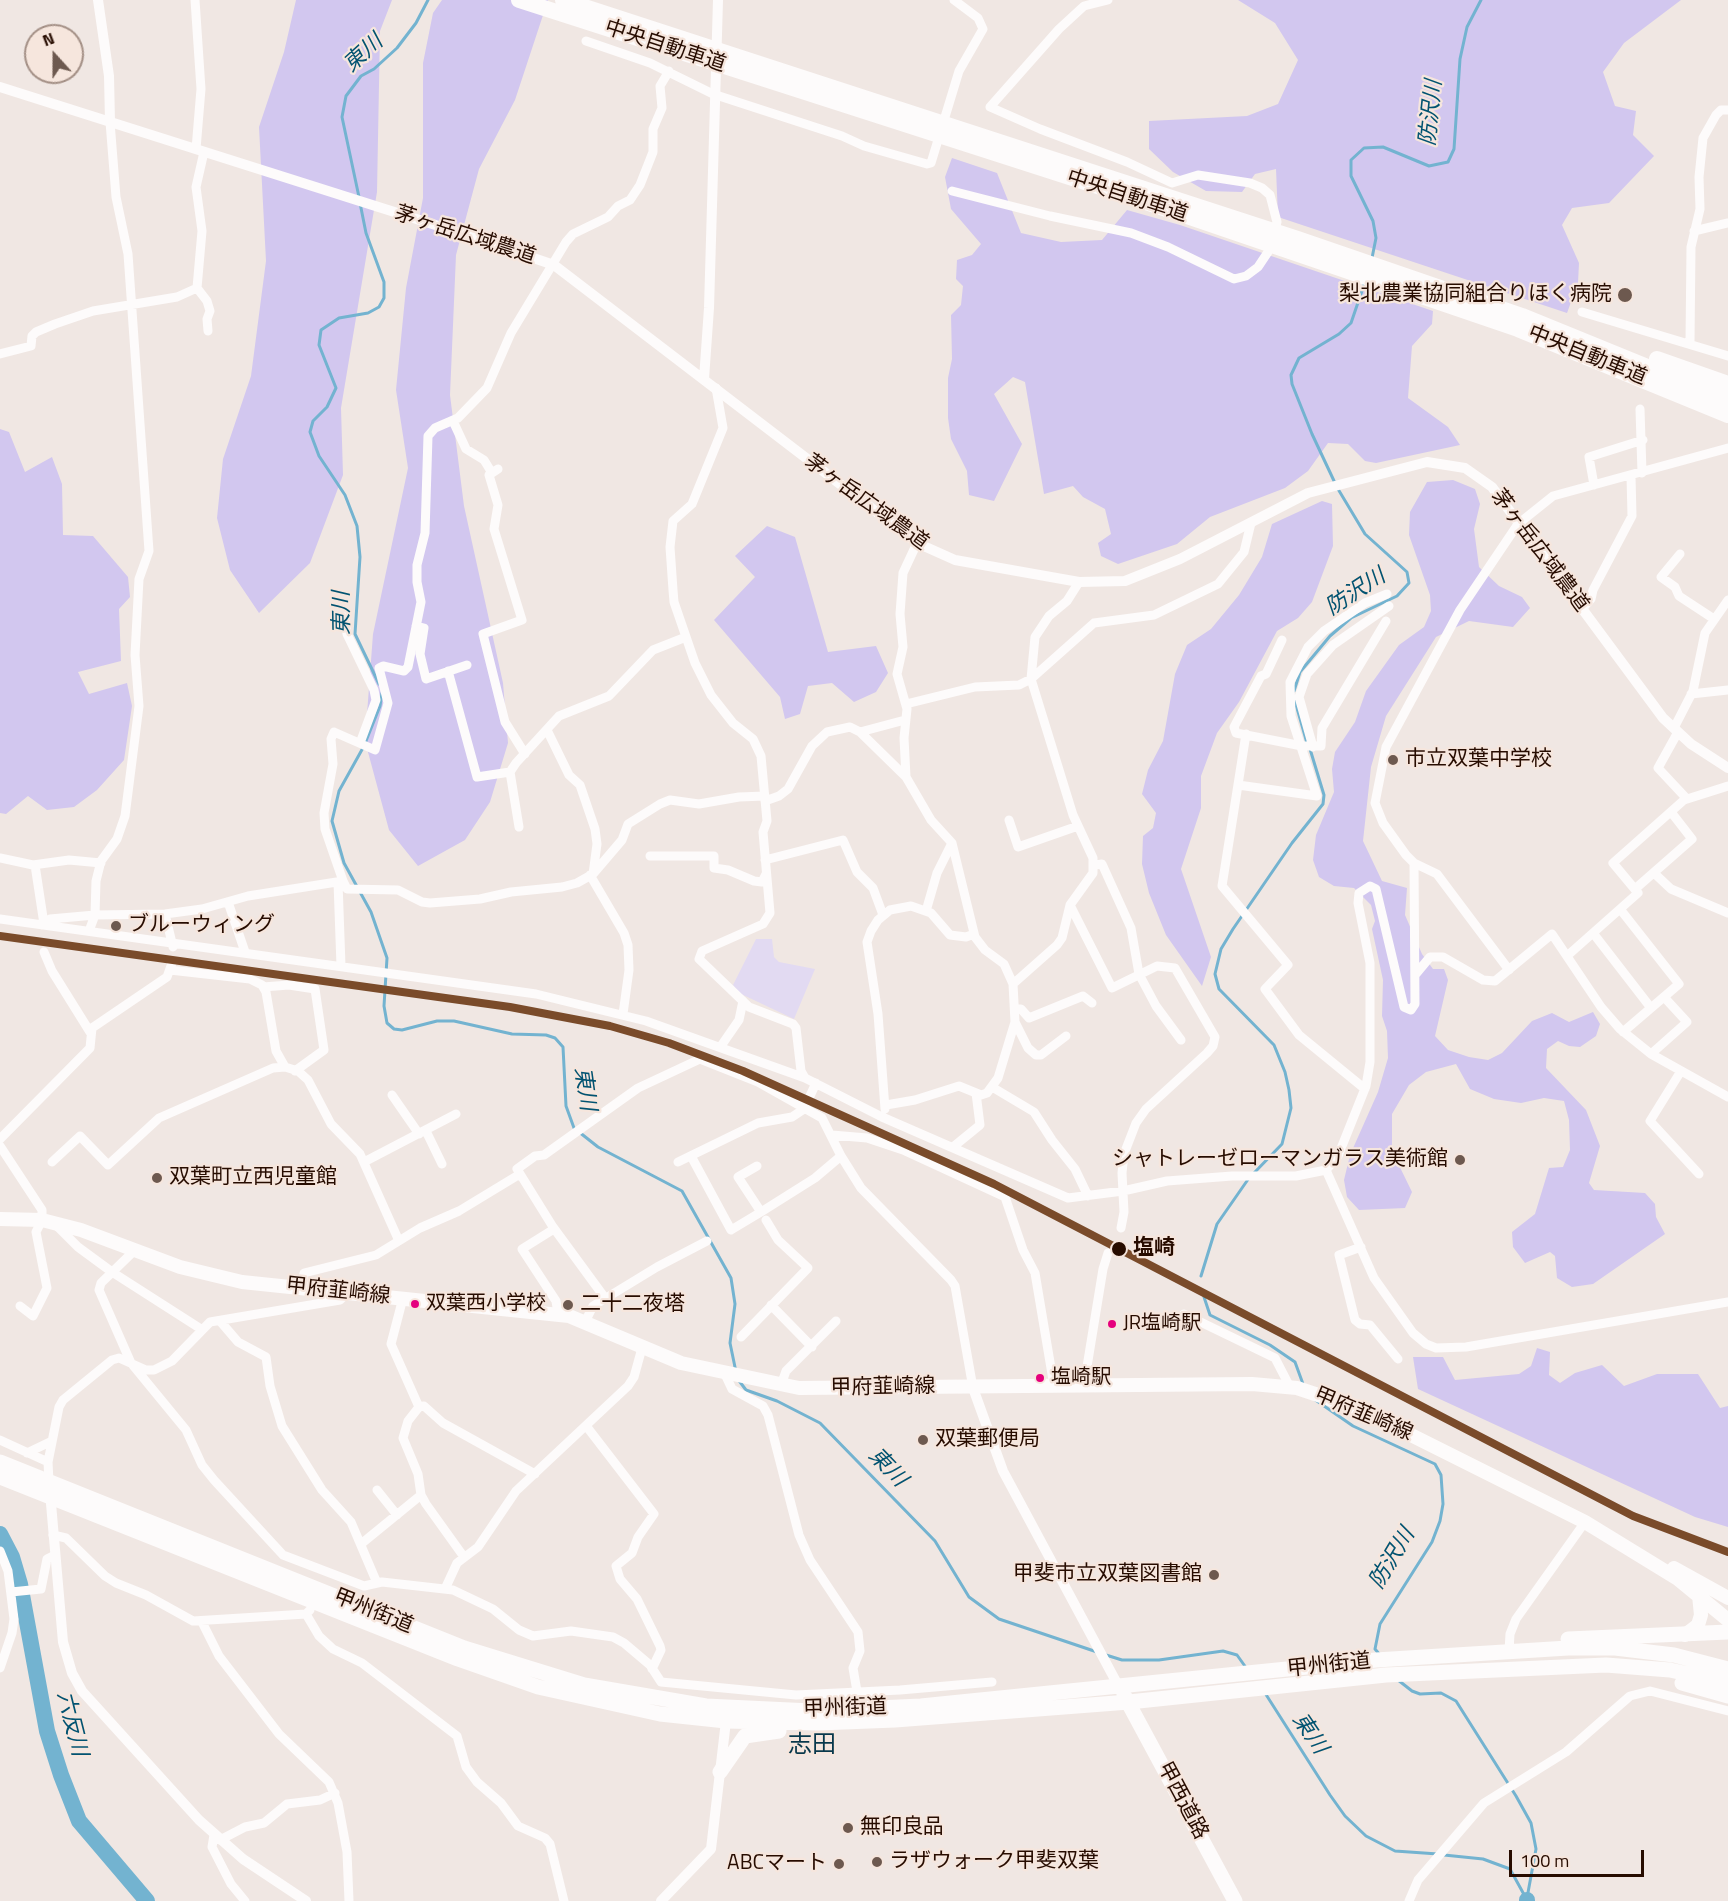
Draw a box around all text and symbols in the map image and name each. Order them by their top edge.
street label: 中央自動車道 [601,16,729,78]
north arrow [24,24,84,84]
text: N [39,26,58,52]
water label: 東川 [339,29,389,79]
water label: 防沢川 [1415,79,1449,147]
street label: 中央自動車道 [1063,166,1191,228]
street label: 茅ヶ岳広域農道 [391,201,539,271]
place label: 梨北農業協同組合りほく病院 [1339,282,1612,308]
marker: 梨北農業協同組合りほく病院 [1616,286,1634,304]
street label: 中央自動車道 [1524,321,1650,391]
street label: 茅ヶ岳広域農道 [799,450,933,556]
street label: 茅ヶ岳広域農道 [1485,485,1593,617]
water label: 防沢川 [1321,564,1391,622]
water label: 東川 [329,591,357,635]
place label: 市立双葉中学校 [1405,747,1552,773]
marker: 市立双葉中学校 [1386,753,1400,767]
place label: ブルーウィング [128,913,275,939]
marker: ブルーウィング [109,919,123,933]
water label: 東川 [568,1065,600,1113]
place label: シャトレーゼローマンガラス美術館 [1112,1147,1448,1173]
marker: シャトレーゼローマンガラス美術館 [1453,1153,1467,1167]
place label: 双葉町立西児童館 [169,1165,337,1191]
marker: 双葉町立西児童館 [150,1171,164,1185]
place label: 塩崎 [1133,1236,1175,1262]
marker: 塩崎 [1110,1240,1128,1258]
street label: 甲府韮崎線 [284,1274,392,1310]
place label: 双葉西小学校 [426,1292,546,1316]
place label: 二十二夜塔 [580,1292,685,1318]
marker: 双葉西小学校 [409,1298,421,1310]
marker: 二十二夜塔 [561,1298,575,1312]
place label: JR塩崎駅 [1123,1312,1201,1336]
marker: JR塩崎駅 [1106,1318,1118,1330]
place label: 塩崎駅 [1051,1366,1111,1390]
marker: 塩崎駅 [1034,1372,1046,1384]
street label: 甲府韮崎線 [830,1374,936,1402]
street label: 甲府韮崎線 [1310,1383,1416,1447]
place label: 双葉郵便局 [935,1427,1040,1453]
marker: 双葉郵便局 [916,1433,930,1447]
water label: 東川 [862,1443,912,1493]
water label: 防沢川 [1365,1524,1421,1594]
place label: 甲斐市立双葉図書館 [1013,1562,1202,1588]
marker: 甲斐市立双葉図書館 [1207,1568,1221,1582]
street label: 甲州街道 [329,1585,417,1639]
street label: 甲州街道 [1286,1649,1372,1683]
water label: 六反川 [50,1689,92,1759]
street label: 甲州街道 [803,1695,887,1723]
water label: 東川 [1286,1708,1332,1760]
district label: 志田 [788,1732,836,1760]
street label: 甲西道路 [1151,1758,1213,1844]
place label: 無印良品 [860,1815,944,1841]
marker: 無印良品 [841,1821,855,1835]
scale bar [1512,1838,1647,1876]
text: 100 m [1520,1847,1569,1874]
place label: ラザウォーク甲斐双葉 [889,1849,1099,1875]
place label: ABCマート [727,1851,827,1877]
marker: ラザウォーク甲斐双葉 [870,1855,884,1869]
marker: ABCマート [832,1857,846,1871]

